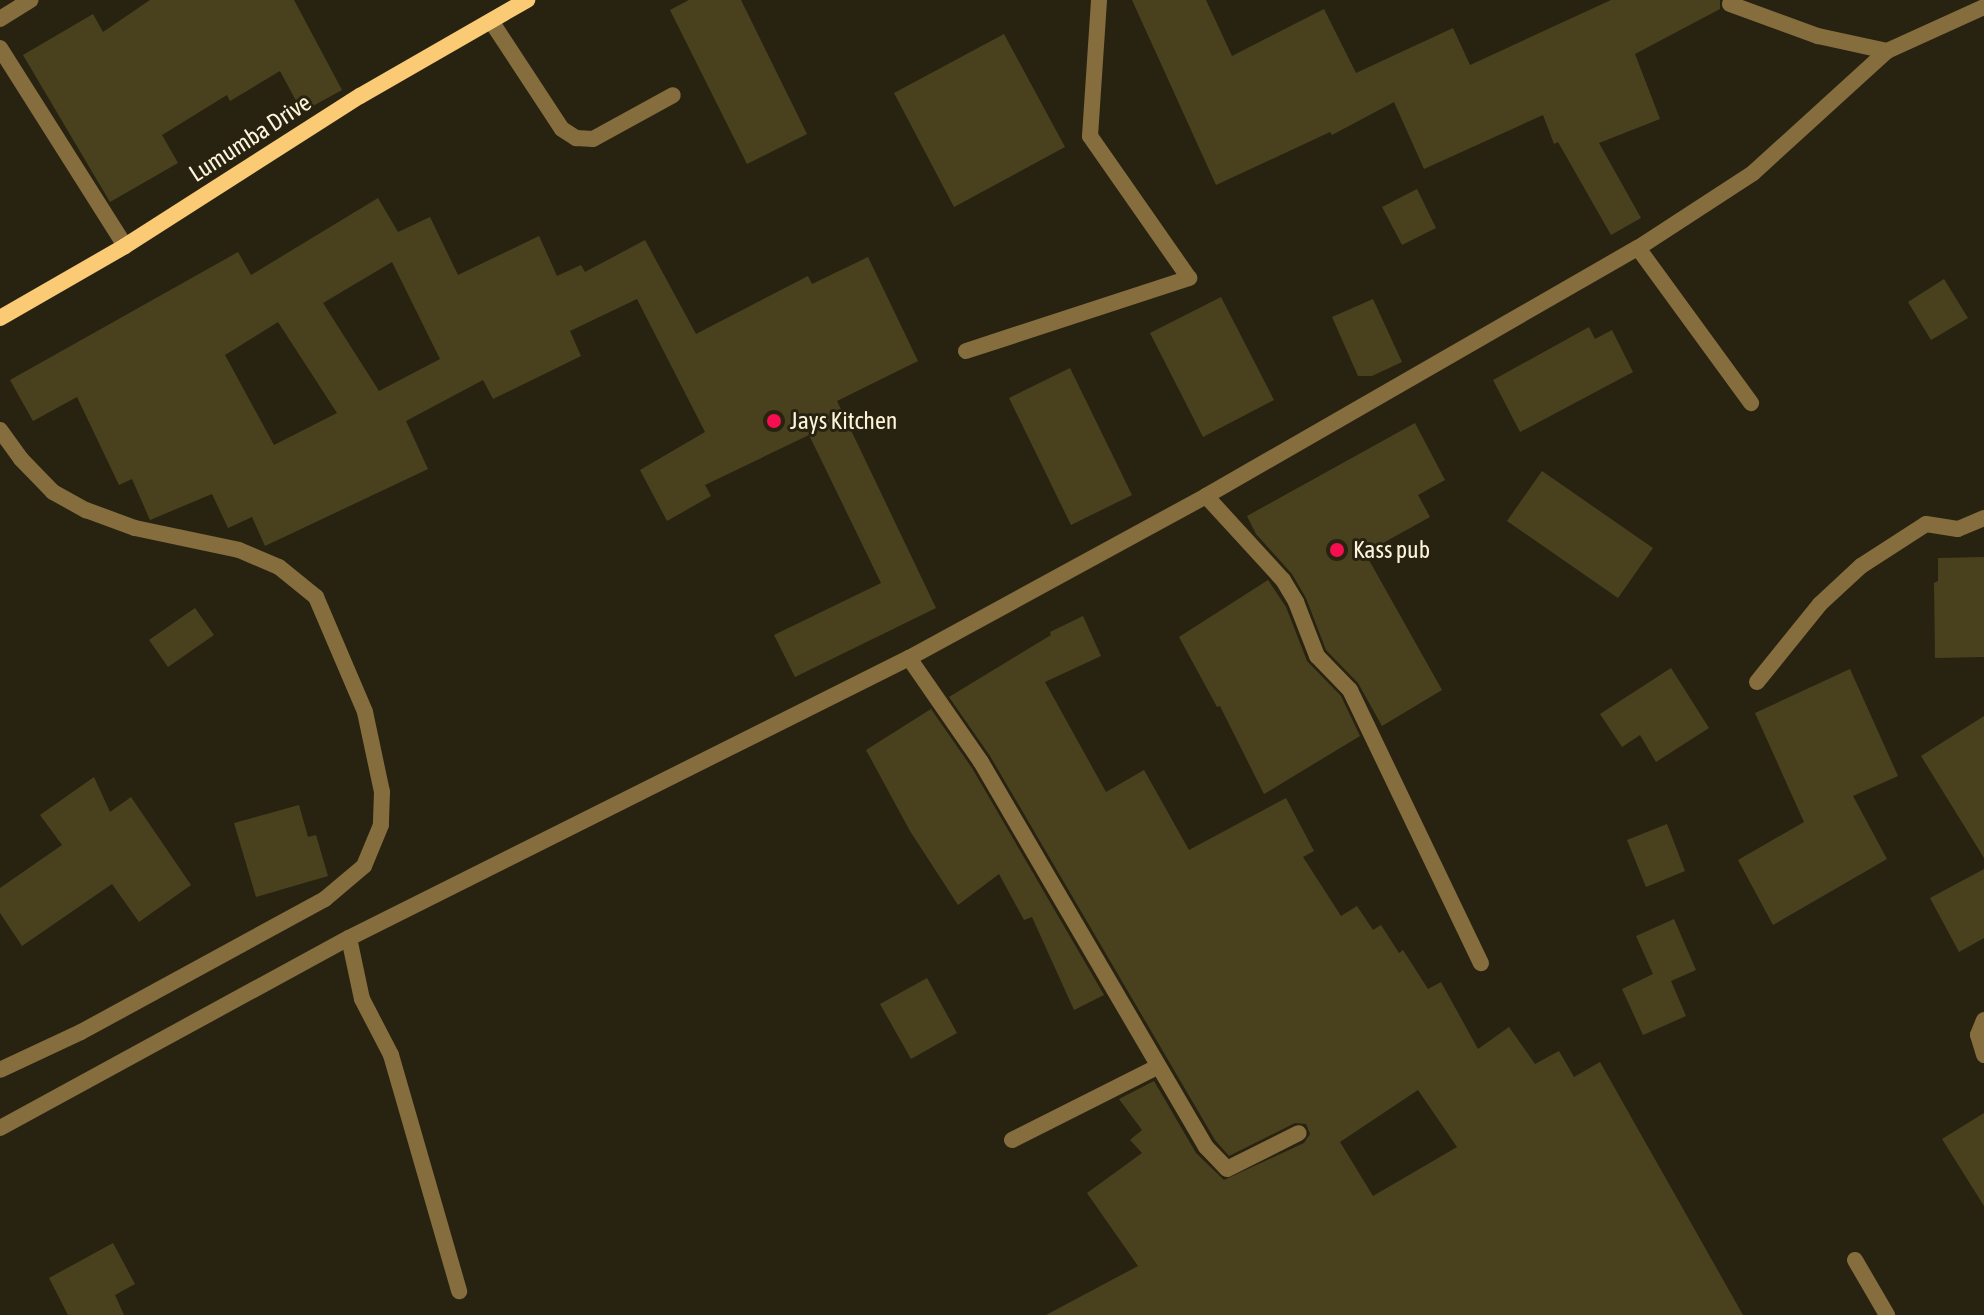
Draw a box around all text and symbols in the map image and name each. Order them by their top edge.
street label: Lumumba Drive [184,88,316,188]
place label: Jays Kitchen [790,407,897,435]
marker: Jays Kitchen [765,412,783,430]
place label: Kass pub [1353,536,1430,564]
marker: Kass pub [1328,541,1346,559]

